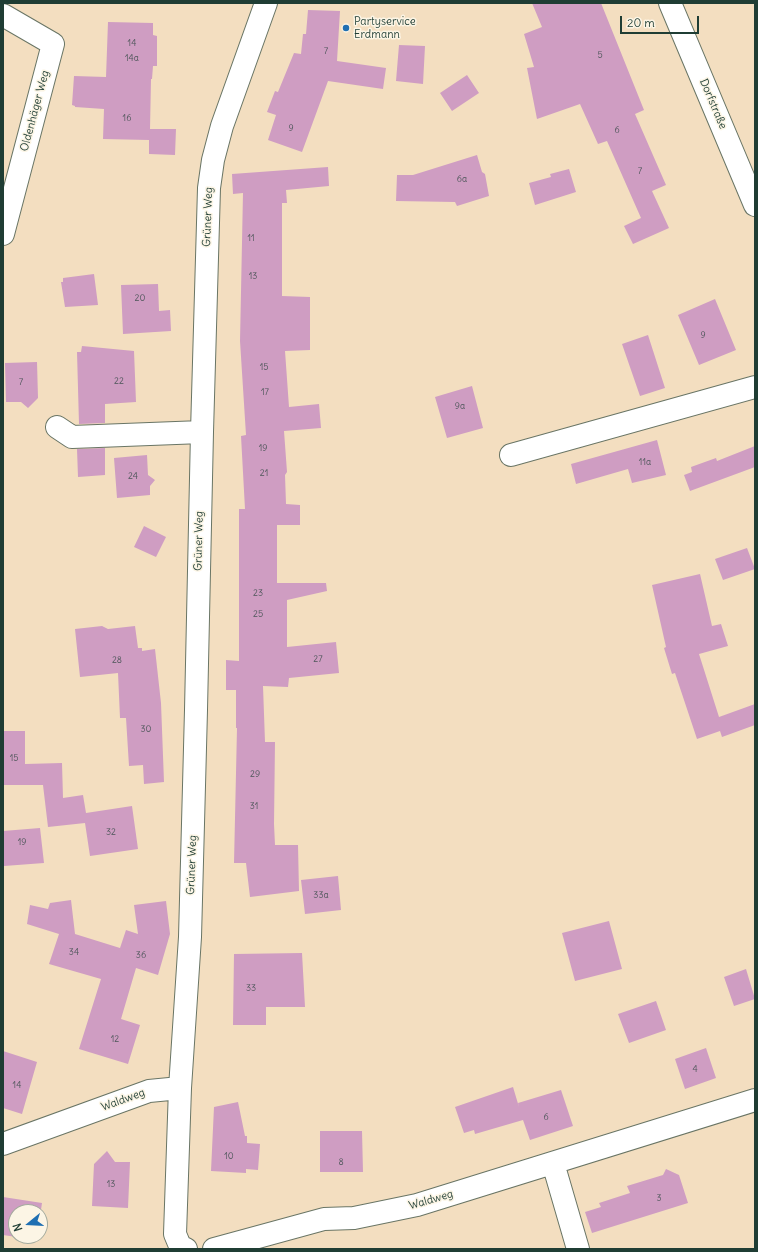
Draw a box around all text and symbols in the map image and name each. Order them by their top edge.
scale bar [622,8,701,34]
place label: Partyservice Erdmann [354,15,416,41]
text: 20 m [627,15,655,30]
marker: Partyservice Erdmann [341,23,351,33]
house number: 14 [128,38,136,48]
house number: 7 [324,46,328,56]
house number: 5 [597,50,603,60]
house number: 14a [125,53,139,63]
street label: Oldenhäger Weg [18,69,52,153]
street label: Dorfstraße [697,77,729,131]
house number: 16 [123,113,131,123]
house number: 9 [288,123,294,133]
house number: 6 [614,125,620,135]
house number: 7 [638,166,642,176]
house number: 6a [457,174,467,184]
street label: Grüner Weg [200,187,216,247]
house number: 11 [247,233,255,243]
house number: 13 [249,271,257,281]
house number: 20 [135,293,145,303]
house number: 9 [700,330,706,340]
house number: 15 [260,362,268,372]
house number: 22 [114,376,124,386]
house number: 7 [19,377,23,387]
house number: 17 [261,387,269,397]
house number: 9a [455,401,465,411]
house number: 19 [259,443,267,453]
house number: 11a [639,457,651,467]
house number: 21 [260,468,268,478]
house number: 24 [128,471,138,481]
street label: Grüner Weg [192,511,206,571]
house number: 23 [253,588,263,598]
house number: 25 [253,609,263,619]
house number: 27 [313,654,323,664]
house number: 28 [112,655,122,665]
house number: 30 [140,724,152,734]
house number: 15 [10,753,18,763]
house number: 29 [250,769,260,779]
house number: 31 [250,801,258,811]
house number: 32 [106,827,116,837]
street label: Grüner Weg [184,835,200,895]
house number: 19 [18,837,26,847]
house number: 33a [313,890,329,900]
house number: 34 [69,947,79,957]
house number: 36 [136,950,146,960]
house number: 33 [246,983,256,993]
house number: 12 [111,1034,119,1044]
house number: 4 [692,1064,698,1074]
house number: 14 [13,1080,21,1090]
street label: Waldweg [99,1086,147,1114]
house number: 6 [543,1112,549,1122]
house number: 10 [224,1151,234,1161]
house number: 8 [338,1157,344,1167]
house number: 13 [107,1179,115,1189]
street label: Waldweg [407,1187,455,1213]
house number: 3 [656,1193,662,1203]
north arrow [8,1204,48,1244]
text: N [10,1222,25,1233]

